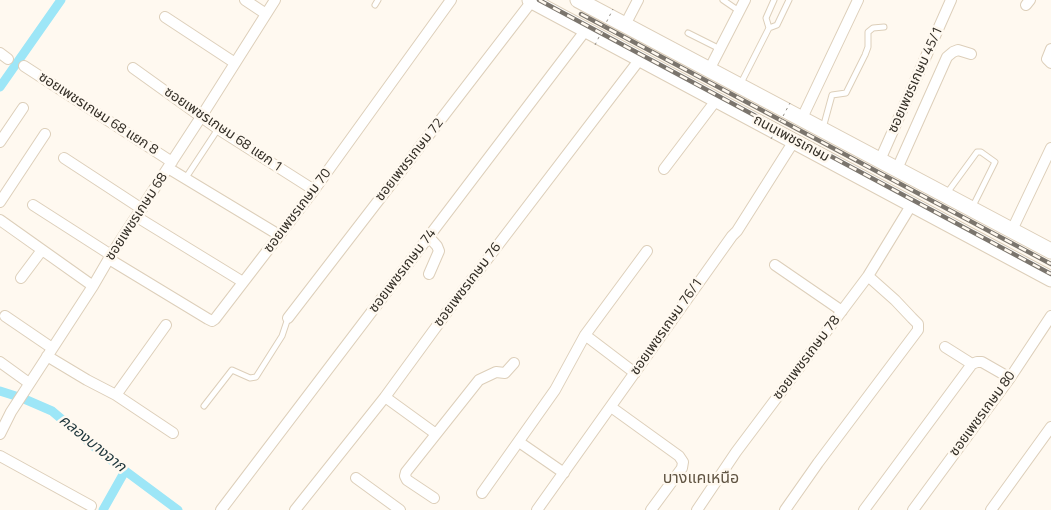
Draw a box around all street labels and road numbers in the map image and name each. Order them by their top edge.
street label: ซอยเพชรเกษม 45/1 [885,24,947,136]
street label: ซอยเพชรเกษม 68 แยก 8 [35,69,161,159]
street label: ซอยเพชรเกษม 68 แยก 1 [161,84,285,176]
street label: ถนนเพชรเกษม [750,112,832,166]
street label: ซอยเพชรเกษม 72 [372,115,448,205]
street label: ซอยเพชรเกษม 70 [261,166,335,256]
street label: ซอยเพชรเกษม 68 [102,170,172,264]
street label: ซอยเพชรเกษม 74 [366,226,440,316]
street label: ซอยเพชรเกษม 76 [431,240,505,330]
street label: ซอยเพชรเกษม 76/1 [627,275,707,379]
street label: ซอยเพชรเกษม 78 [770,313,844,403]
street label: ซอยเพชรเกษม 80 [946,368,1020,460]

